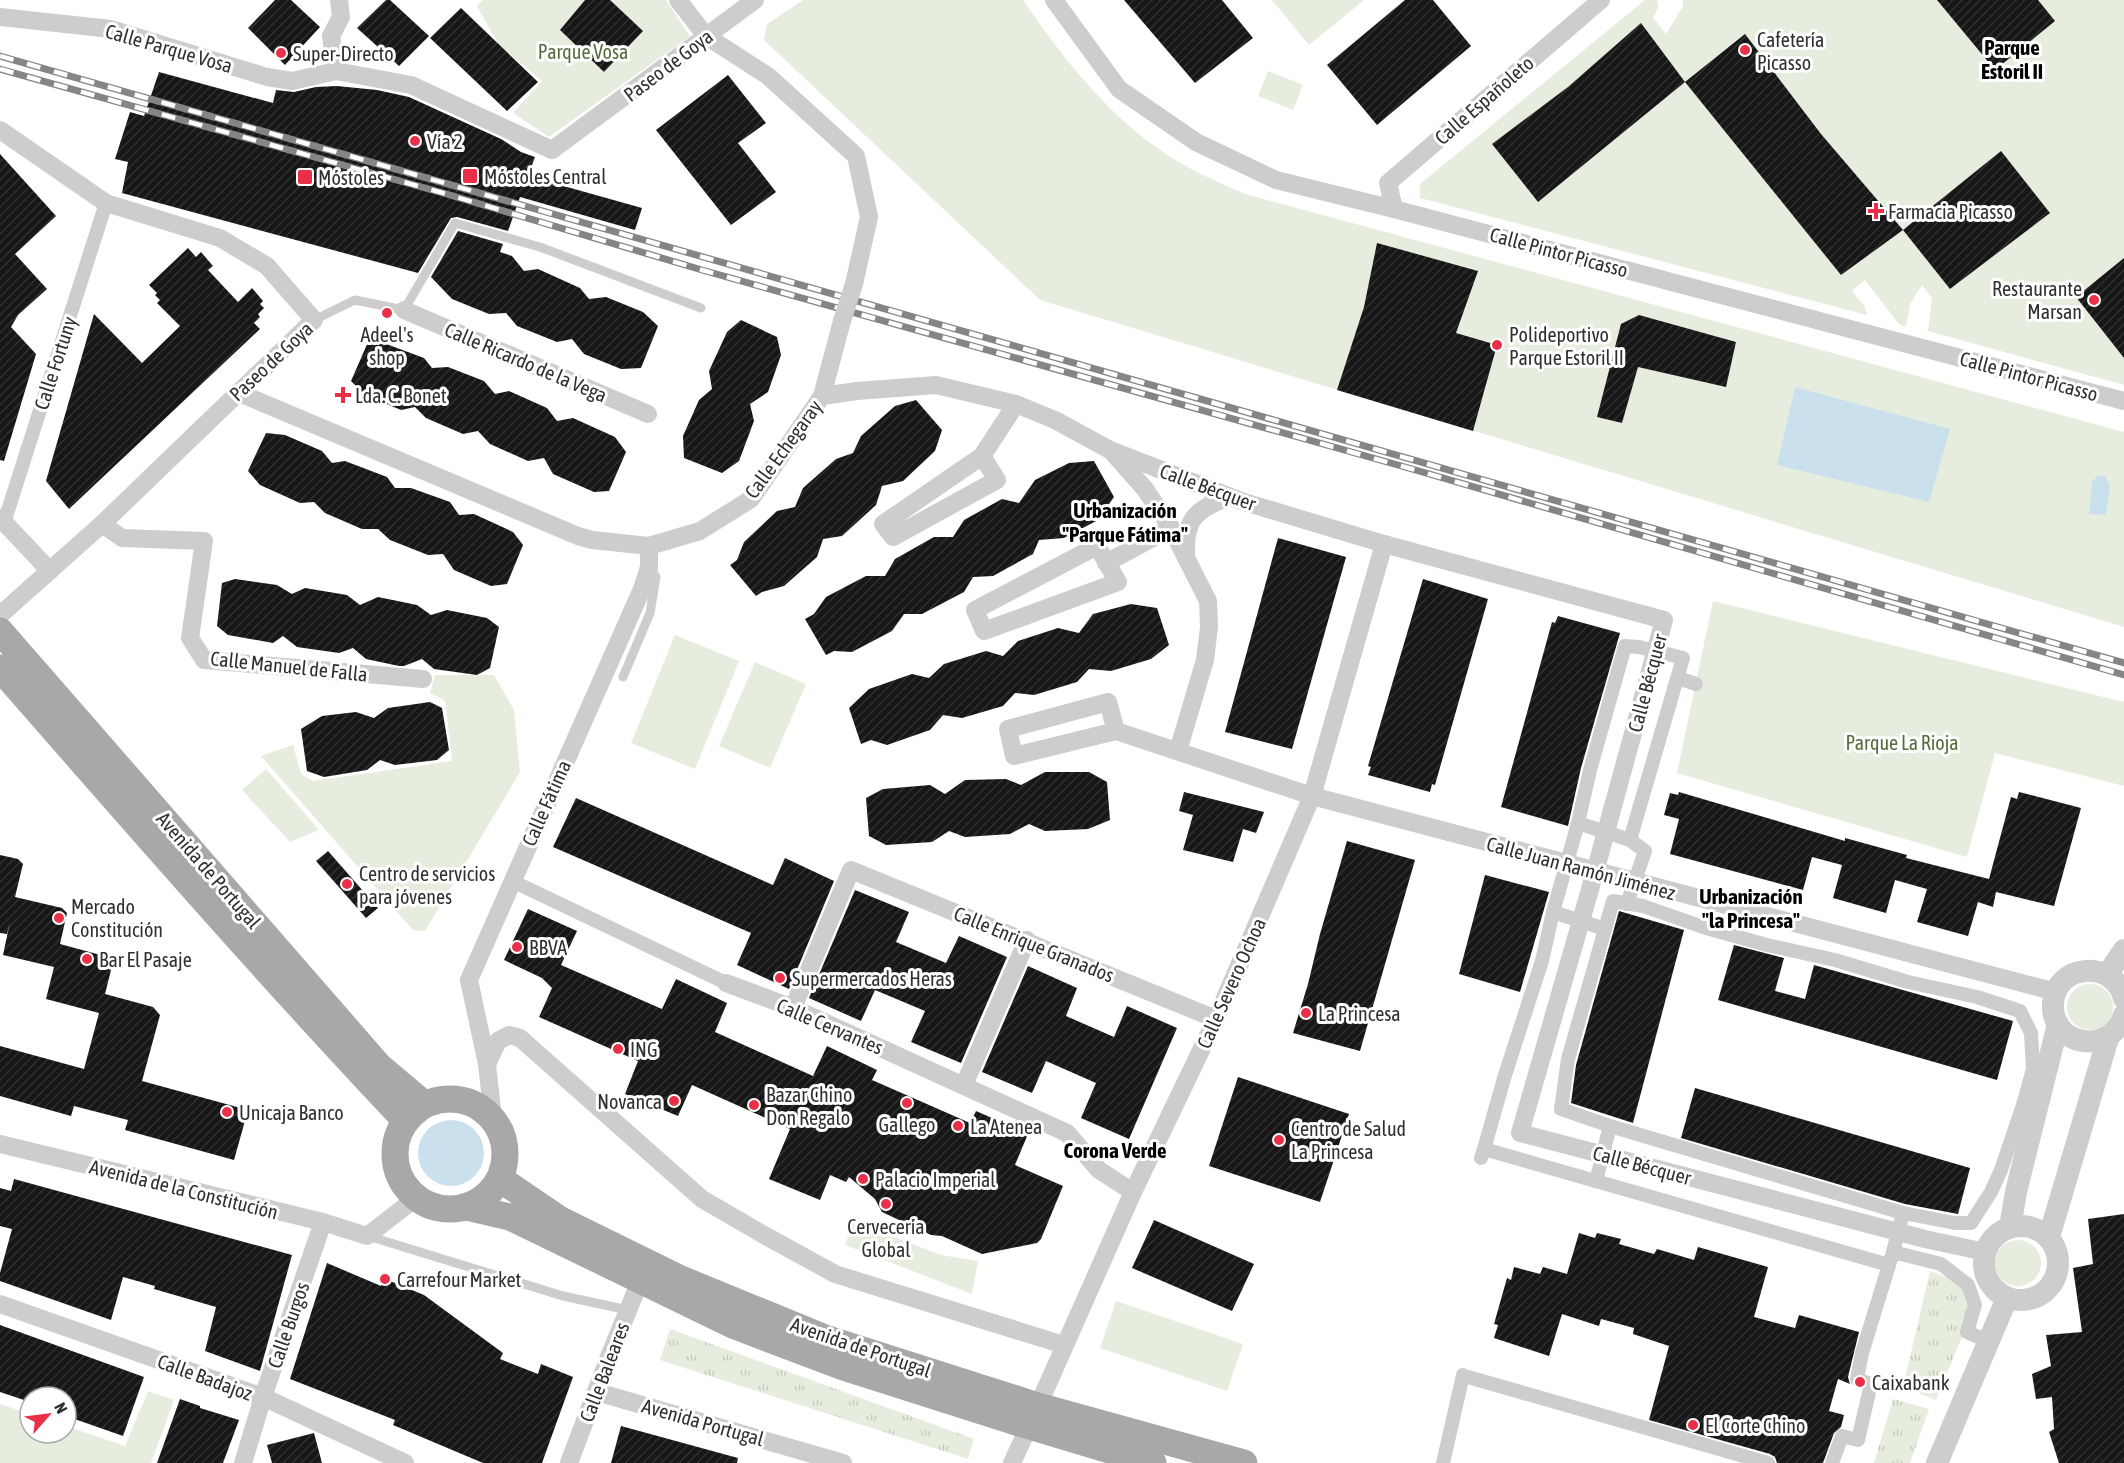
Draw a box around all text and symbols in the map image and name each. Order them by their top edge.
street label: Calle Parque Vosa [103,19,235,77]
street label: Paseo de Goya [619,24,717,106]
place label: Cafetería Picasso [1757,28,1824,74]
district label: Parque Estoril II [1981,35,2043,83]
park label: Parque Vosa [538,40,628,63]
place label: Super-Directo [293,42,394,65]
marker: Cafetería Picasso [1738,43,1752,57]
marker: Super-Directo [274,46,288,60]
street label: Calle Españoleto [1430,51,1538,149]
place label: Vía 2 [427,130,463,153]
marker: Vía 2 [408,134,422,148]
place label: Móstoles Central [484,165,607,188]
place label: Móstoles [318,166,384,189]
marker: Móstoles Central [461,167,479,185]
marker: Móstoles [296,168,314,186]
place label: Farmacia Picasso [1888,200,2013,223]
marker: Farmacia Picasso [1869,204,1883,218]
street label: Calle Pintor Picasso [1487,223,1631,281]
place label: Restaurante Marsan [1992,277,2082,323]
marker: Restaurante Marsan [2087,293,2101,307]
marker: Adeel's shop [380,306,394,320]
street label: Calle Fortuny [29,313,81,413]
street label: Paseo de Goya [225,317,317,405]
street label: Calle Ricardo de la Vega [442,317,610,407]
place label: Adeel's shop [361,323,413,369]
place label: Polideportivo Parque Estoril II [1509,323,1624,369]
marker: Polideportivo Parque Estoril II [1490,338,1504,352]
street label: Calle Pintor Picasso [1957,347,2101,405]
place label: Lda. C. Bonet [355,384,447,407]
marker: Lda. C. Bonet [336,388,350,402]
street label: Calle Echegaray [740,395,826,503]
street label: Calle Bécquer [1157,459,1260,515]
district label: Urbanización "Parque Fátima" [1062,498,1188,546]
street label: Calle Bécquer [1623,630,1671,735]
street label: Calle Manuel de Falla [209,646,369,686]
park label: Parque La Rioja [1845,731,1959,754]
street label: Calle Fátima [517,757,575,849]
street label: Avenida de Portugal [152,807,266,934]
street label: Calle Juan Ramón Jiménez [1484,832,1678,904]
place label: Centro de servicios para jóvenes [359,862,495,908]
marker: Centro de servicios para jóvenes [340,877,354,891]
district label: Urbanización "la Princesa" [1699,884,1803,932]
place label: Mercado Constitución [71,895,163,941]
street label: Calle Enrique Granados [951,901,1117,987]
marker: Mercado Constitución [52,911,66,925]
street label: Calle Severo Ochoa [1192,914,1270,1052]
place label: BBVA [529,936,567,959]
marker: BBVA [510,940,524,954]
place label: Bar El Pasaje [99,948,192,971]
marker: Bar El Pasaje [80,952,94,966]
place label: Supermercados Heras [792,967,952,990]
marker: Supermercados Heras [773,971,787,985]
street label: Calle Cervantes [773,993,887,1059]
place label: La Princesa [1318,1002,1401,1025]
marker: La Princesa [1299,1006,1313,1020]
place label: ING [630,1038,658,1061]
marker: ING [611,1042,625,1056]
place label: Bazar Chino Don Regalo [766,1083,852,1129]
place label: Novanca [597,1090,662,1113]
marker: Novanca [667,1094,681,1108]
marker: Gallego [900,1096,914,1110]
marker: Bazar Chino Don Regalo [747,1098,761,1112]
place label: Unicaja Banco [239,1101,344,1124]
marker: Unicaja Banco [220,1105,234,1119]
place label: Gallego [879,1113,935,1136]
place label: La Atenea [970,1115,1042,1138]
place label: Centro de Salud La Princesa [1291,1117,1406,1163]
marker: La Atenea [951,1119,965,1133]
marker: Centro de Salud La Princesa [1272,1133,1286,1147]
district label: Corona Verde [1063,1138,1167,1162]
street label: Calle Bécquer [1590,1141,1695,1189]
street label: Avenida de la Constitución [87,1154,281,1224]
place label: Palacio Imperial [875,1168,996,1191]
marker: Palacio Imperial [856,1172,870,1186]
marker: Cervecería Global [879,1197,893,1211]
place label: Cervecería Global [847,1215,925,1261]
place label: Carrefour Market [397,1268,521,1291]
marker: Carrefour Market [378,1272,392,1286]
street label: Calle Burgos [263,1279,313,1371]
street label: Avenida de Portugal [788,1312,935,1382]
street label: Calle Baleares [574,1319,634,1425]
street label: Calle Badajoz [155,1349,255,1405]
place label: Caixabank [1872,1371,1950,1394]
marker: Caixabank [1853,1375,1867,1389]
north arrow [18,1385,78,1445]
street label: Avenida Portugal [639,1394,767,1451]
text: N [51,1400,71,1416]
place label: El Corte Chino [1705,1414,1805,1437]
marker: El Corte Chino [1686,1418,1700,1432]

